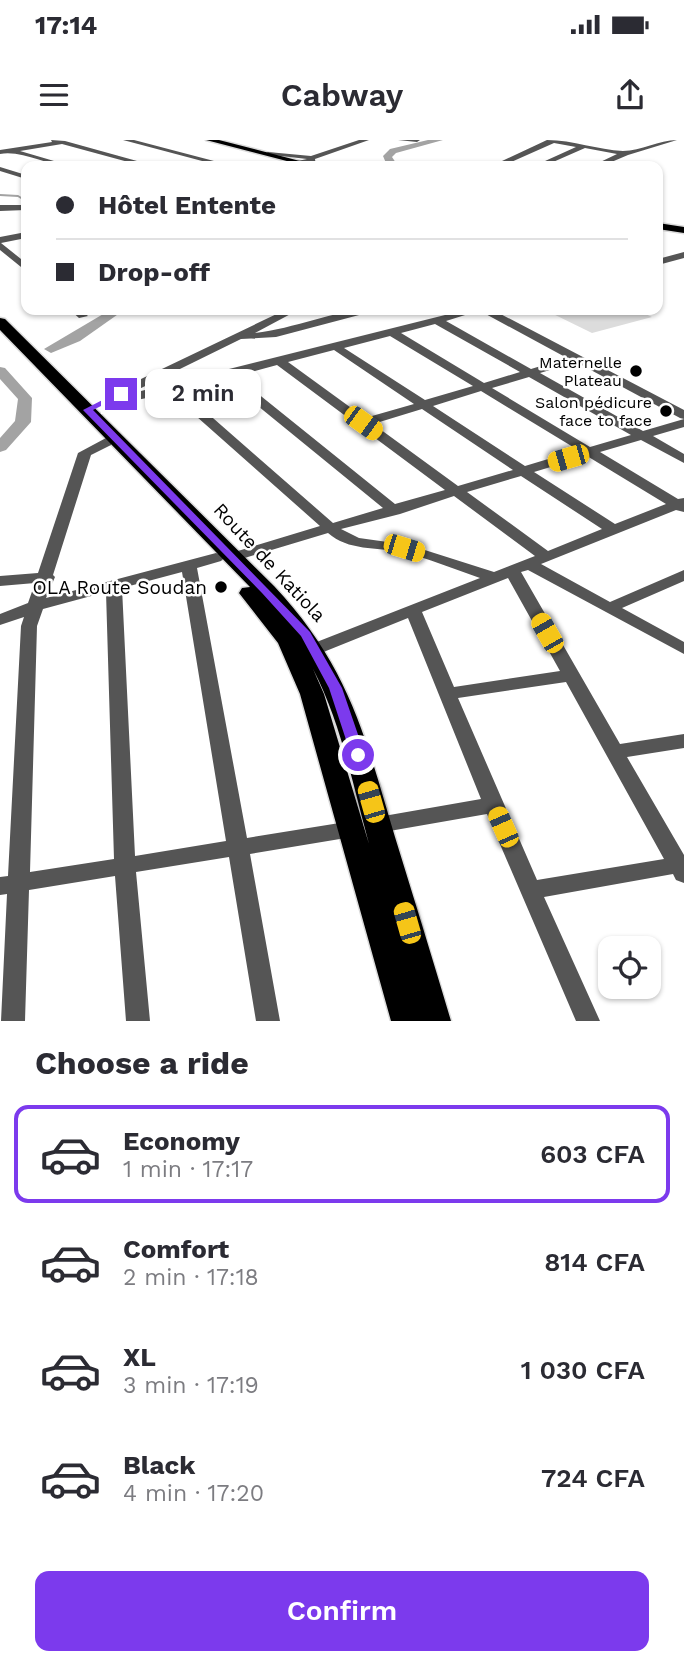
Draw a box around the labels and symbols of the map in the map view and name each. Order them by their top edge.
place label: Maternelle Plateau [539,353,622,390]
marker: Maternelle Plateau [628,363,644,379]
callout: 2 min [146,370,261,418]
route end [105,378,137,410]
place label: Salon pédicure face to face [535,393,652,430]
car [340,402,387,444]
marker: Salon pédicure face to face [658,403,674,419]
car [545,442,592,474]
street label: Route de Katiola [209,498,331,627]
car [381,532,428,564]
place label: OLA Route Soudan [33,576,207,599]
marker: OLA Route Soudan [213,579,229,595]
car [528,610,567,656]
route start [342,739,374,771]
car [356,779,387,825]
car [485,804,522,850]
car [392,900,423,946]

